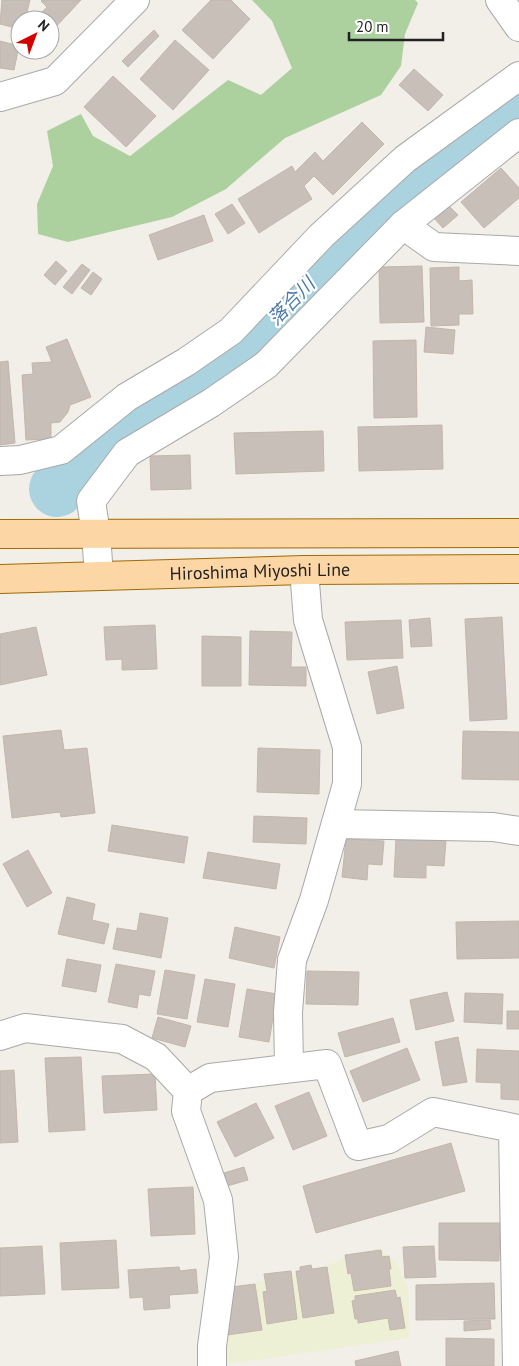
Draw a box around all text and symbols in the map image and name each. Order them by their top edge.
north arrow [10,10,60,60]
scale bar [349,10,443,42]
text: N [34,16,53,35]
text: 20 m [356,17,389,36]
water label: 落合川 [263,271,321,330]
street label: Hiroshima Miyoshi Line [169,558,350,585]

